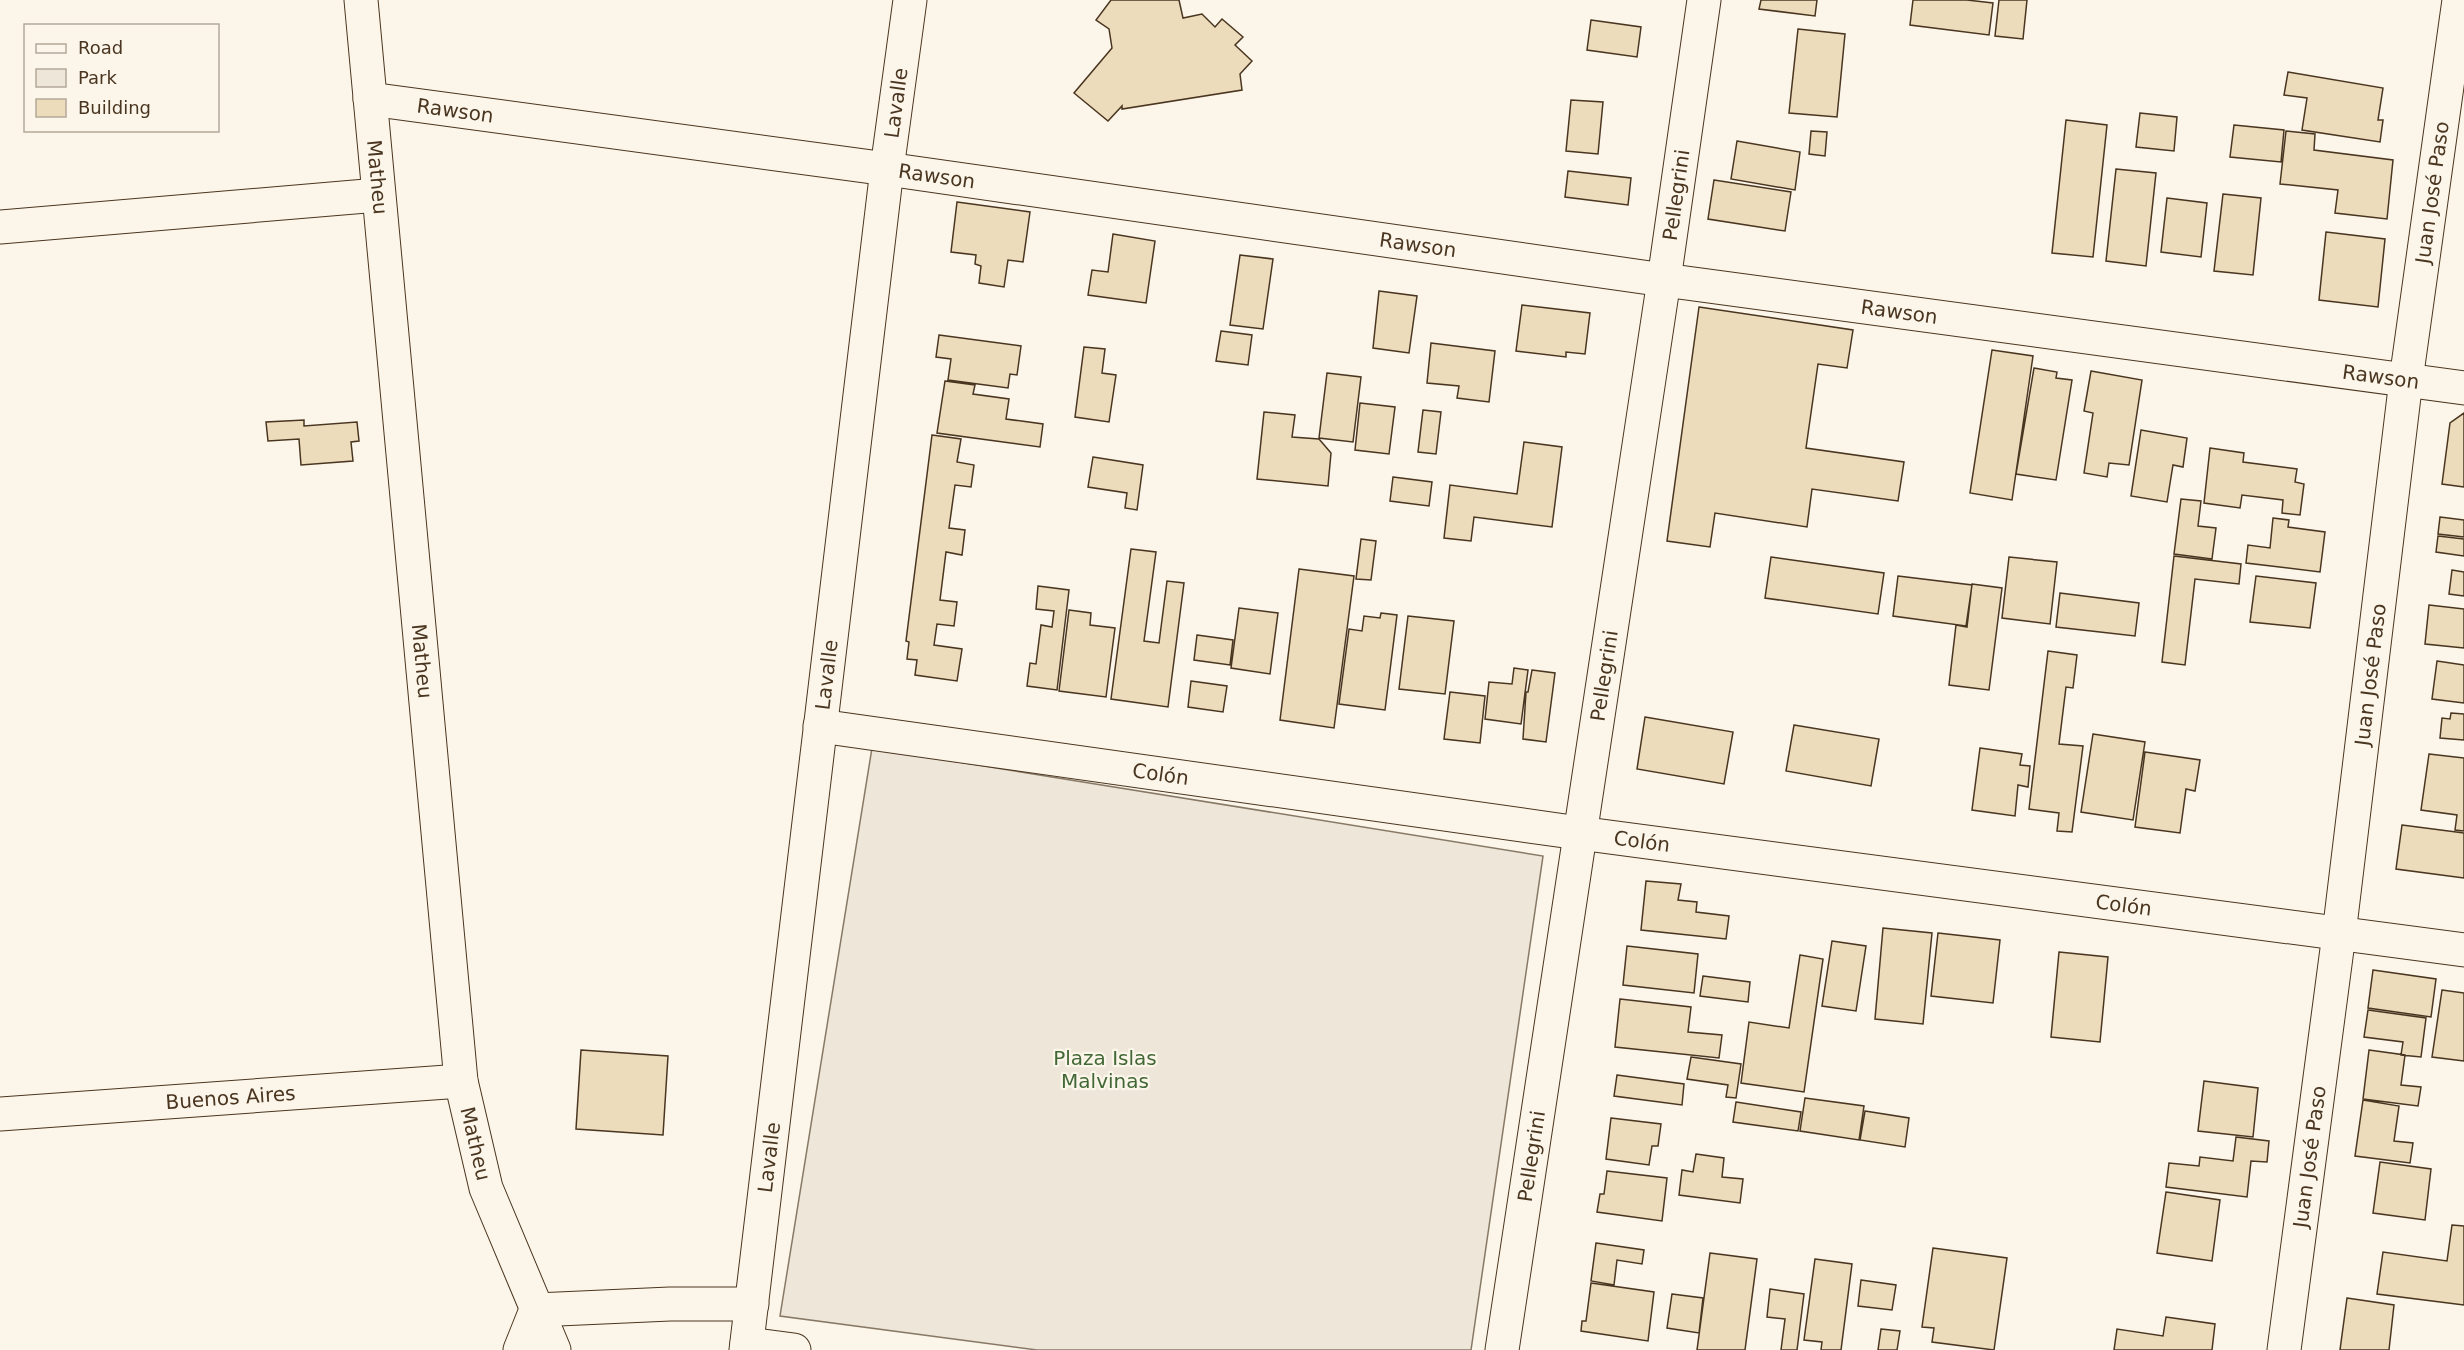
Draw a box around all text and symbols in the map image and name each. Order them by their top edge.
legend [24,24,219,132]
text: Road [78,37,123,58]
street label: Lavalle [879,66,913,140]
text: Park [78,67,117,88]
street label: Rawson [415,93,495,128]
text: Building [78,97,151,118]
street label: Juan José Paso [2410,120,2454,267]
street label: Matheu [362,139,393,216]
street label: Pellegrini [1658,148,1695,242]
street label: Rawson [897,159,977,193]
street label: Rawson [1378,227,1458,262]
street label: Rawson [1859,295,1939,329]
street label: Rawson [2341,360,2421,394]
street label: Juan José Paso [2350,602,2391,749]
street label: Matheu [407,623,438,700]
street label: Pellegrini [1585,628,1623,723]
street label: Lavalle [810,638,843,711]
street label: Colón [1131,758,1190,790]
street label: Colón [1612,826,1672,857]
street label: Colón [2094,889,2153,921]
park label: Plaza Islas Malvinas [1053,1046,1157,1093]
street label: Buenos Aires [165,1081,296,1114]
street label: Juan José Paso [2288,1084,2331,1231]
street label: Matheu [455,1104,496,1183]
street label: Pellegrini [1513,1109,1550,1203]
street label: Lavalle [753,1121,785,1194]

